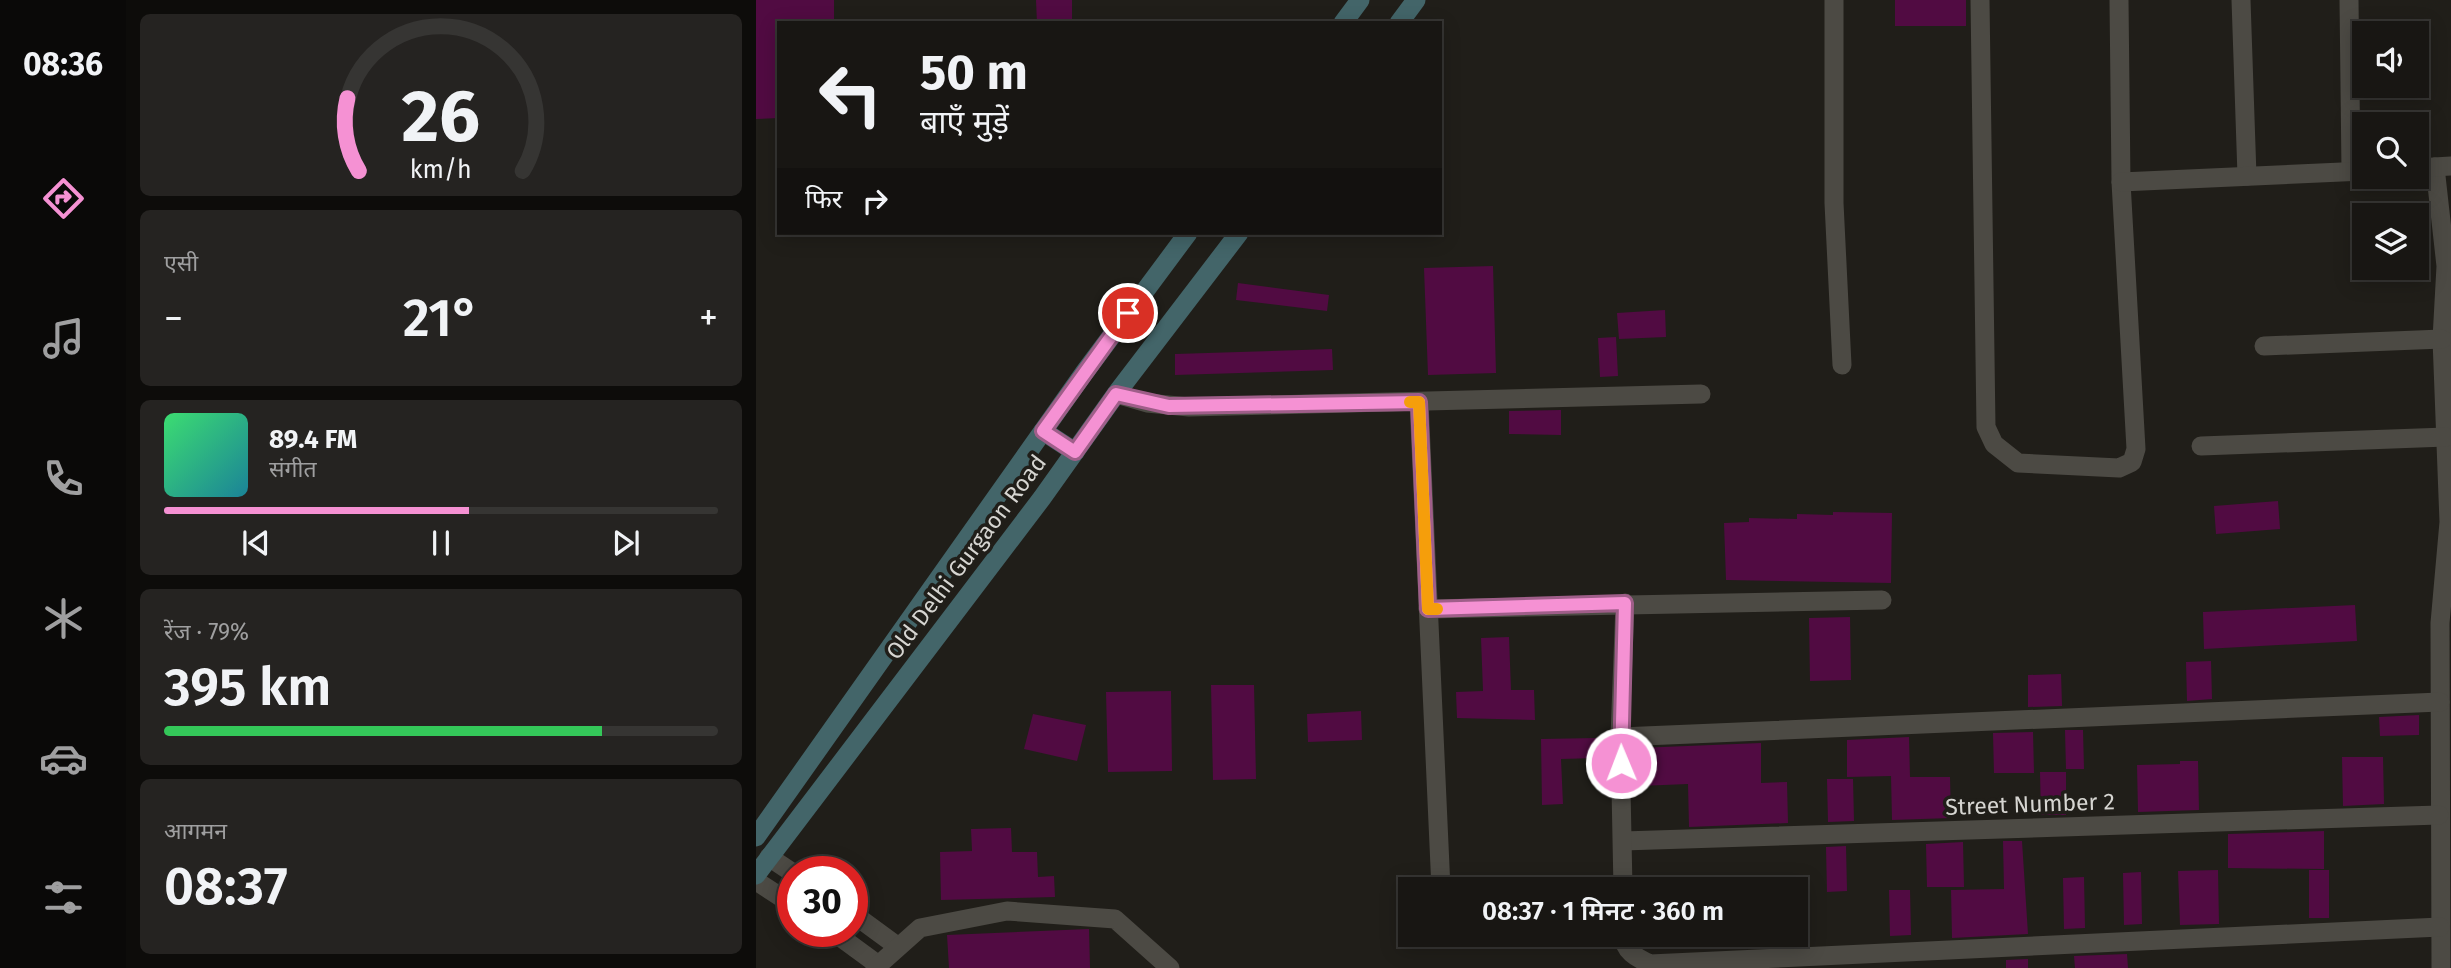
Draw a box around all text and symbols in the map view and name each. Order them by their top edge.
map controls [2352,21,2429,280]
button: sound [2352,21,2429,98]
text: 50 m [920,43,1028,102]
text: 08:36 [23,45,103,83]
icon: left [805,49,896,140]
text: 26 [402,73,480,160]
text: बाएँ मुड़ें [920,103,1009,141]
button: search [2352,112,2429,189]
text: km/h [410,155,472,185]
icon: directions [39,174,88,223]
icon: right [856,182,894,220]
text: फिर [805,184,842,215]
button: layers [2352,203,2429,280]
text: एसी [164,249,198,277]
pin [1098,283,1158,343]
text: 21° [403,287,479,350]
icon: arrive [1109,294,1147,332]
text: − [164,295,183,341]
text: + [699,295,718,341]
icon: music [39,314,88,363]
text: 89.4 FM [269,424,357,455]
street label: Old Delhi Gurgaon Road [880,449,1052,665]
icon: phone [39,454,88,503]
text: संगीत [269,455,317,483]
icon: previous [237,524,275,562]
icon: pause [422,524,460,562]
icon: next [607,524,645,562]
icon: climate [39,594,88,643]
text: रेंज · 79% [164,618,249,646]
text: 395 km [164,656,331,719]
position arrow [1584,726,1658,800]
icon: car [39,734,88,783]
street label: Street Number 2 [1945,787,2115,821]
text: आगमन [164,817,227,845]
text: 08:37 [164,855,288,918]
speed limit sign: 30 [777,856,868,947]
icon: filters [39,873,88,922]
text: 08:37 · 1 मिनट · 360 m [1482,896,1724,927]

